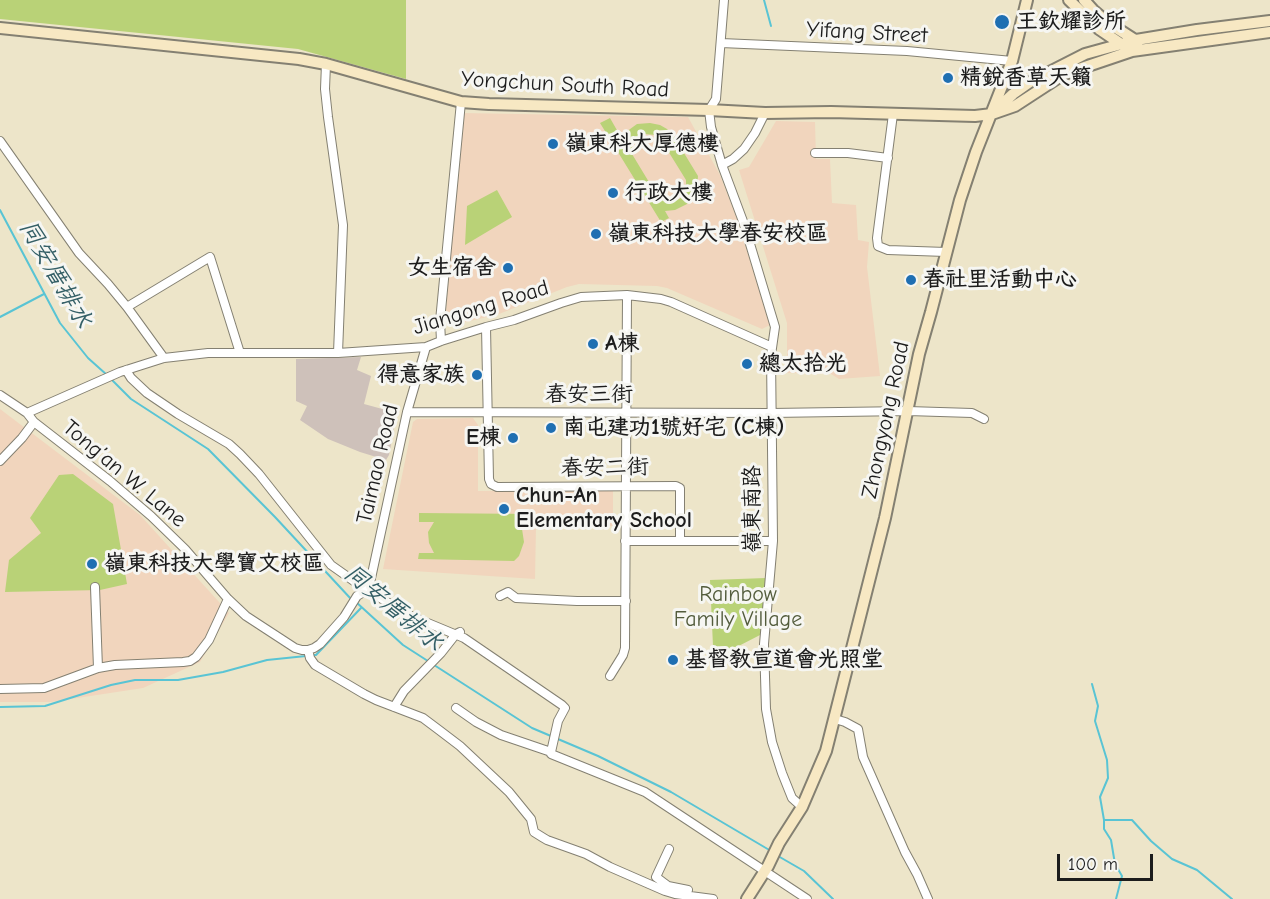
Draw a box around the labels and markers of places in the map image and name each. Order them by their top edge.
place label: 王欽耀診所 [1016,9,1126,35]
marker: 王欽耀診所 [993,13,1011,31]
place label: 精銳香草天籟 [960,65,1092,91]
marker: 精銳香草天籟 [941,71,955,85]
place label: 嶺東科大厚德樓 [565,131,719,157]
marker: 嶺東科大厚德樓 [546,137,560,151]
place label: 行政大樓 [625,180,713,206]
marker: 行政大樓 [606,186,620,200]
place label: 嶺東科技大學春安校區 [608,221,828,247]
marker: 嶺東科技大學春安校區 [589,227,603,241]
place label: 女生宿舍 [408,255,496,281]
marker: 女生宿舍 [501,261,515,275]
place label: 春社里活動中心 [923,267,1077,293]
marker: 春社里活動中心 [904,273,918,287]
place label: A棟 [605,331,639,357]
marker: A棟 [586,337,600,351]
place label: 總太拾光 [759,351,847,377]
marker: 總太拾光 [740,357,754,371]
place label: 得意家族 [377,362,465,388]
marker: 得意家族 [470,368,484,382]
place label: 南屯建功1號好宅 (C棟) [563,415,784,441]
marker: 南屯建功1號好宅 (C棟) [544,421,558,435]
place label: E棟 [466,425,501,451]
marker: E棟 [506,431,520,445]
place label: Chun-An Elementary School [516,483,692,534]
marker: Chun-An Elementary School [497,502,511,516]
place label: 嶺東科技大學寶文校區 [104,551,324,577]
marker: 嶺東科技大學寶文校區 [85,557,99,571]
place label: 基督教宣道會光照堂 [685,647,883,673]
marker: 基督教宣道會光照堂 [666,653,680,667]

